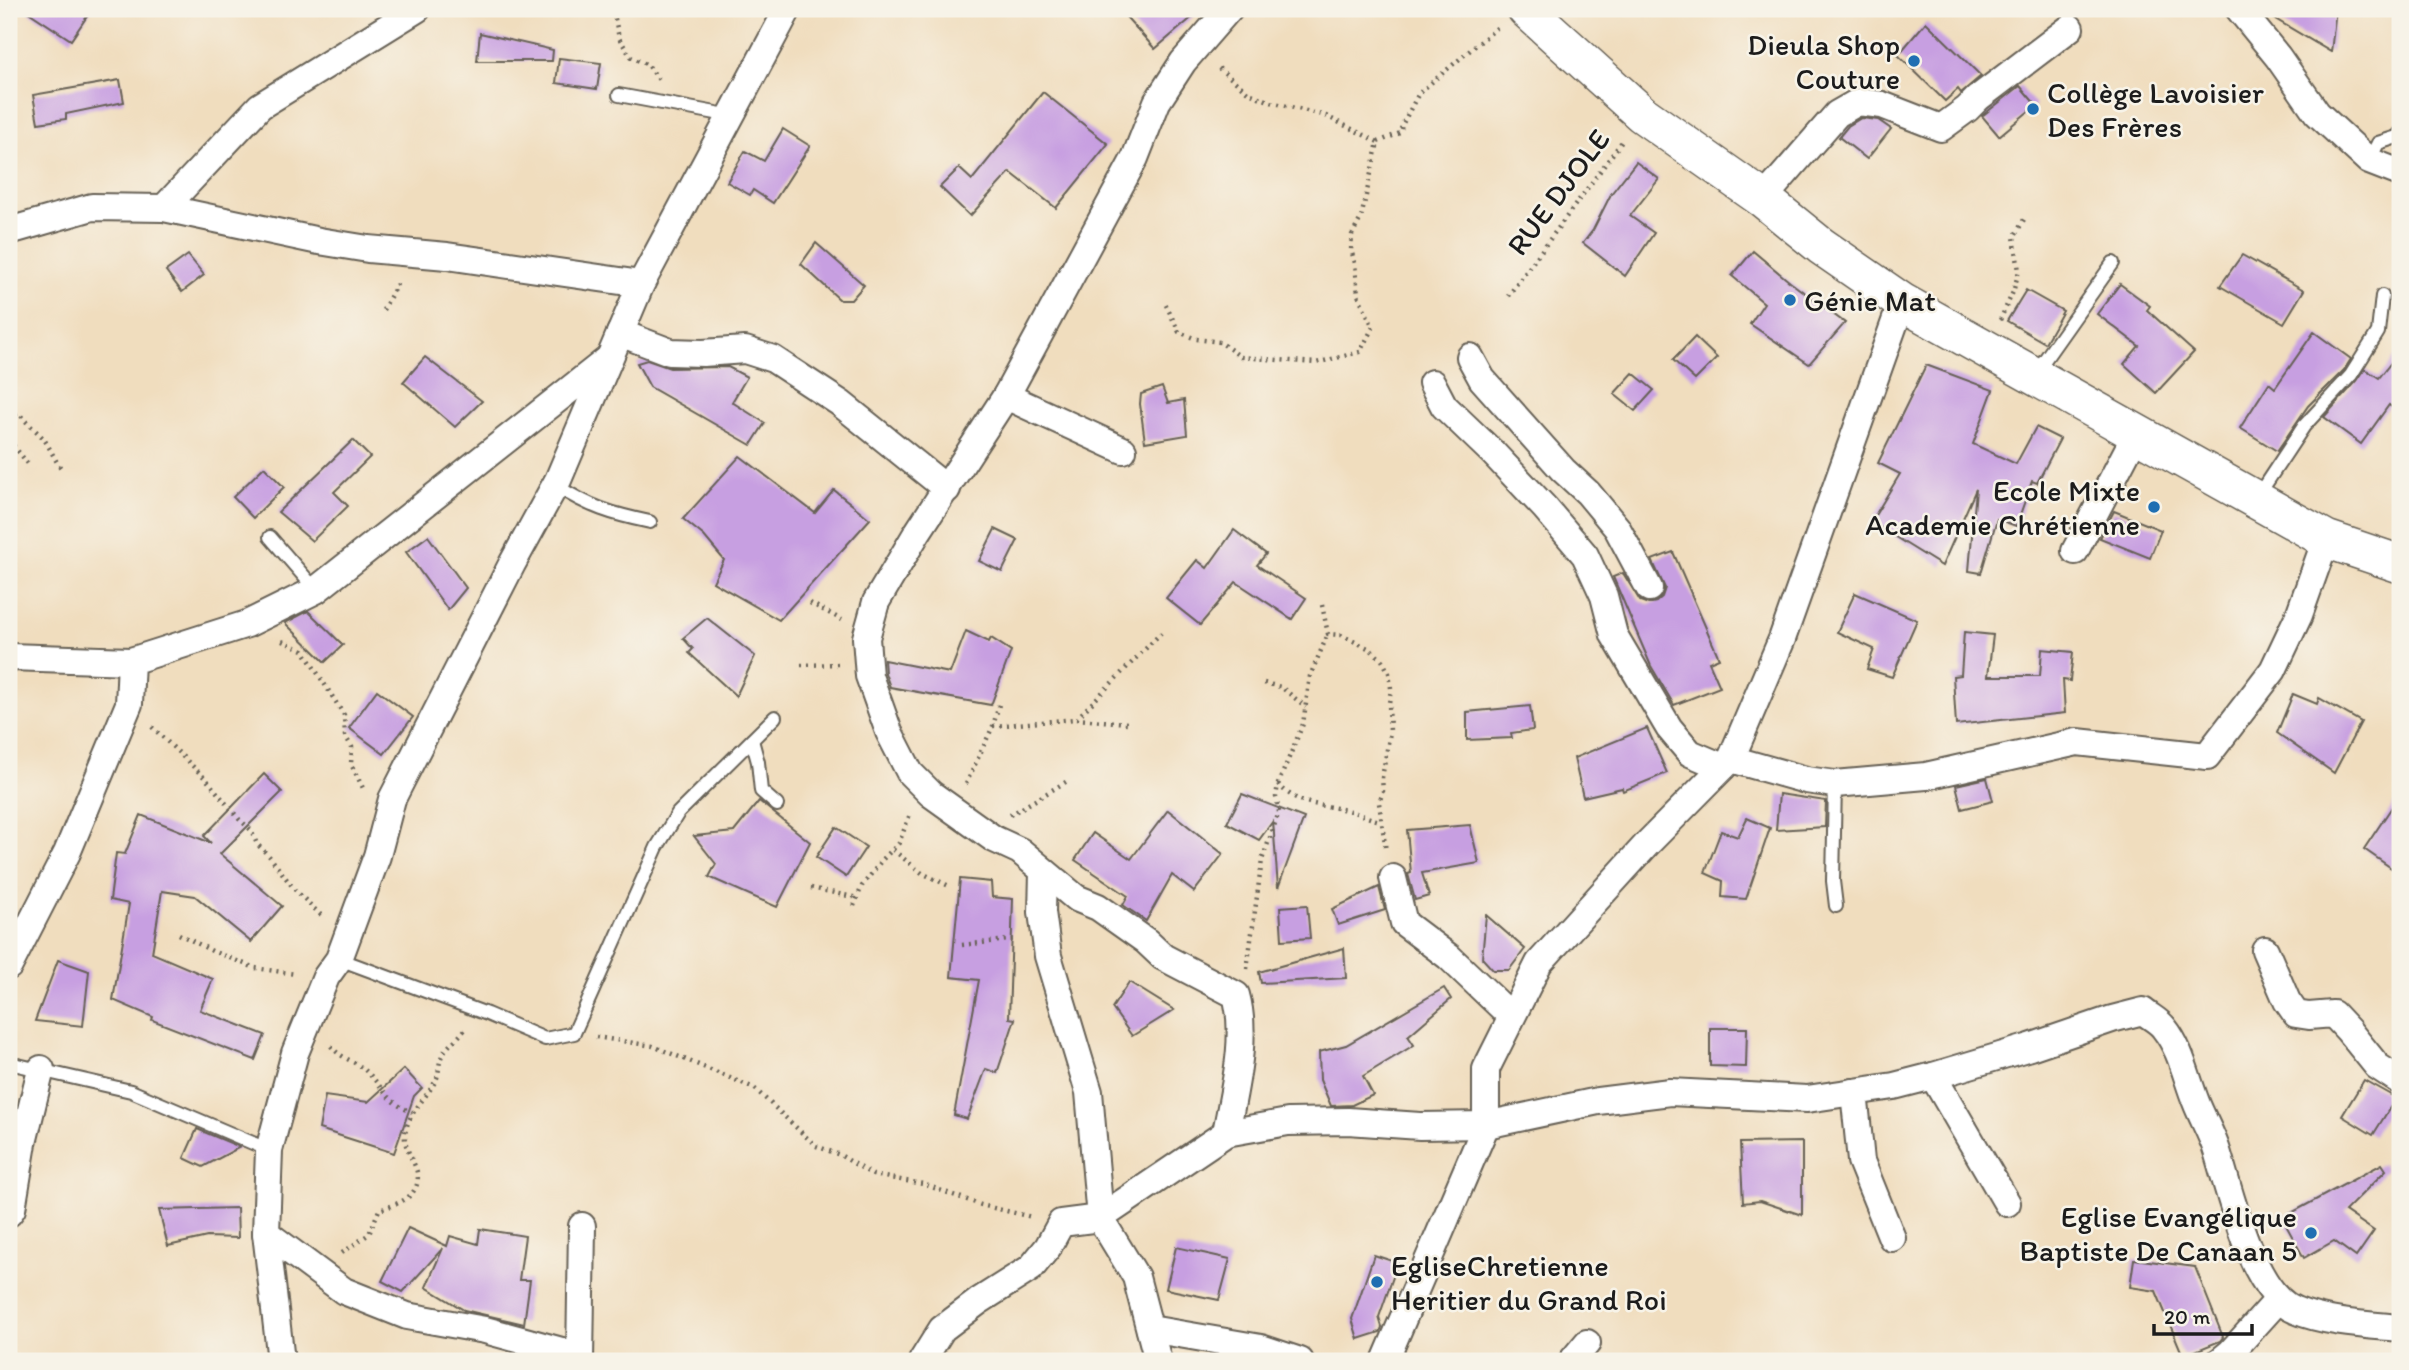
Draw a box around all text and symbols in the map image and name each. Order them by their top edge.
place label: Dieula Shop Couture [1747,26,1900,97]
marker: Dieula Shop Couture [1906,53,1922,69]
place label: Collège Lavoisier Des Frères [2047,74,2264,145]
marker: Collège Lavoisier Des Frères [2025,101,2041,117]
street label: RUE DJOLE [1499,122,1617,262]
place label: Génie Mat [1804,282,1936,319]
marker: Génie Mat [1782,292,1798,308]
place label: Ecole Mixte Academie Chrétienne [1865,472,2140,543]
marker: Ecole Mixte Academie Chrétienne [2146,499,2162,515]
place label: Eglise Evangélique Baptiste De Canaan 5 [2020,1198,2297,1269]
marker: Eglise Evangélique Baptiste De Canaan 5 [2303,1225,2319,1241]
place label: EgliseChretienne Heritier du Grand Roi [1391,1247,1667,1318]
marker: EgliseChretienne Heritier du Grand Roi [1369,1274,1385,1290]
scale bar [2154,1293,2252,1337]
text: 20 m [2164,1304,2211,1329]

